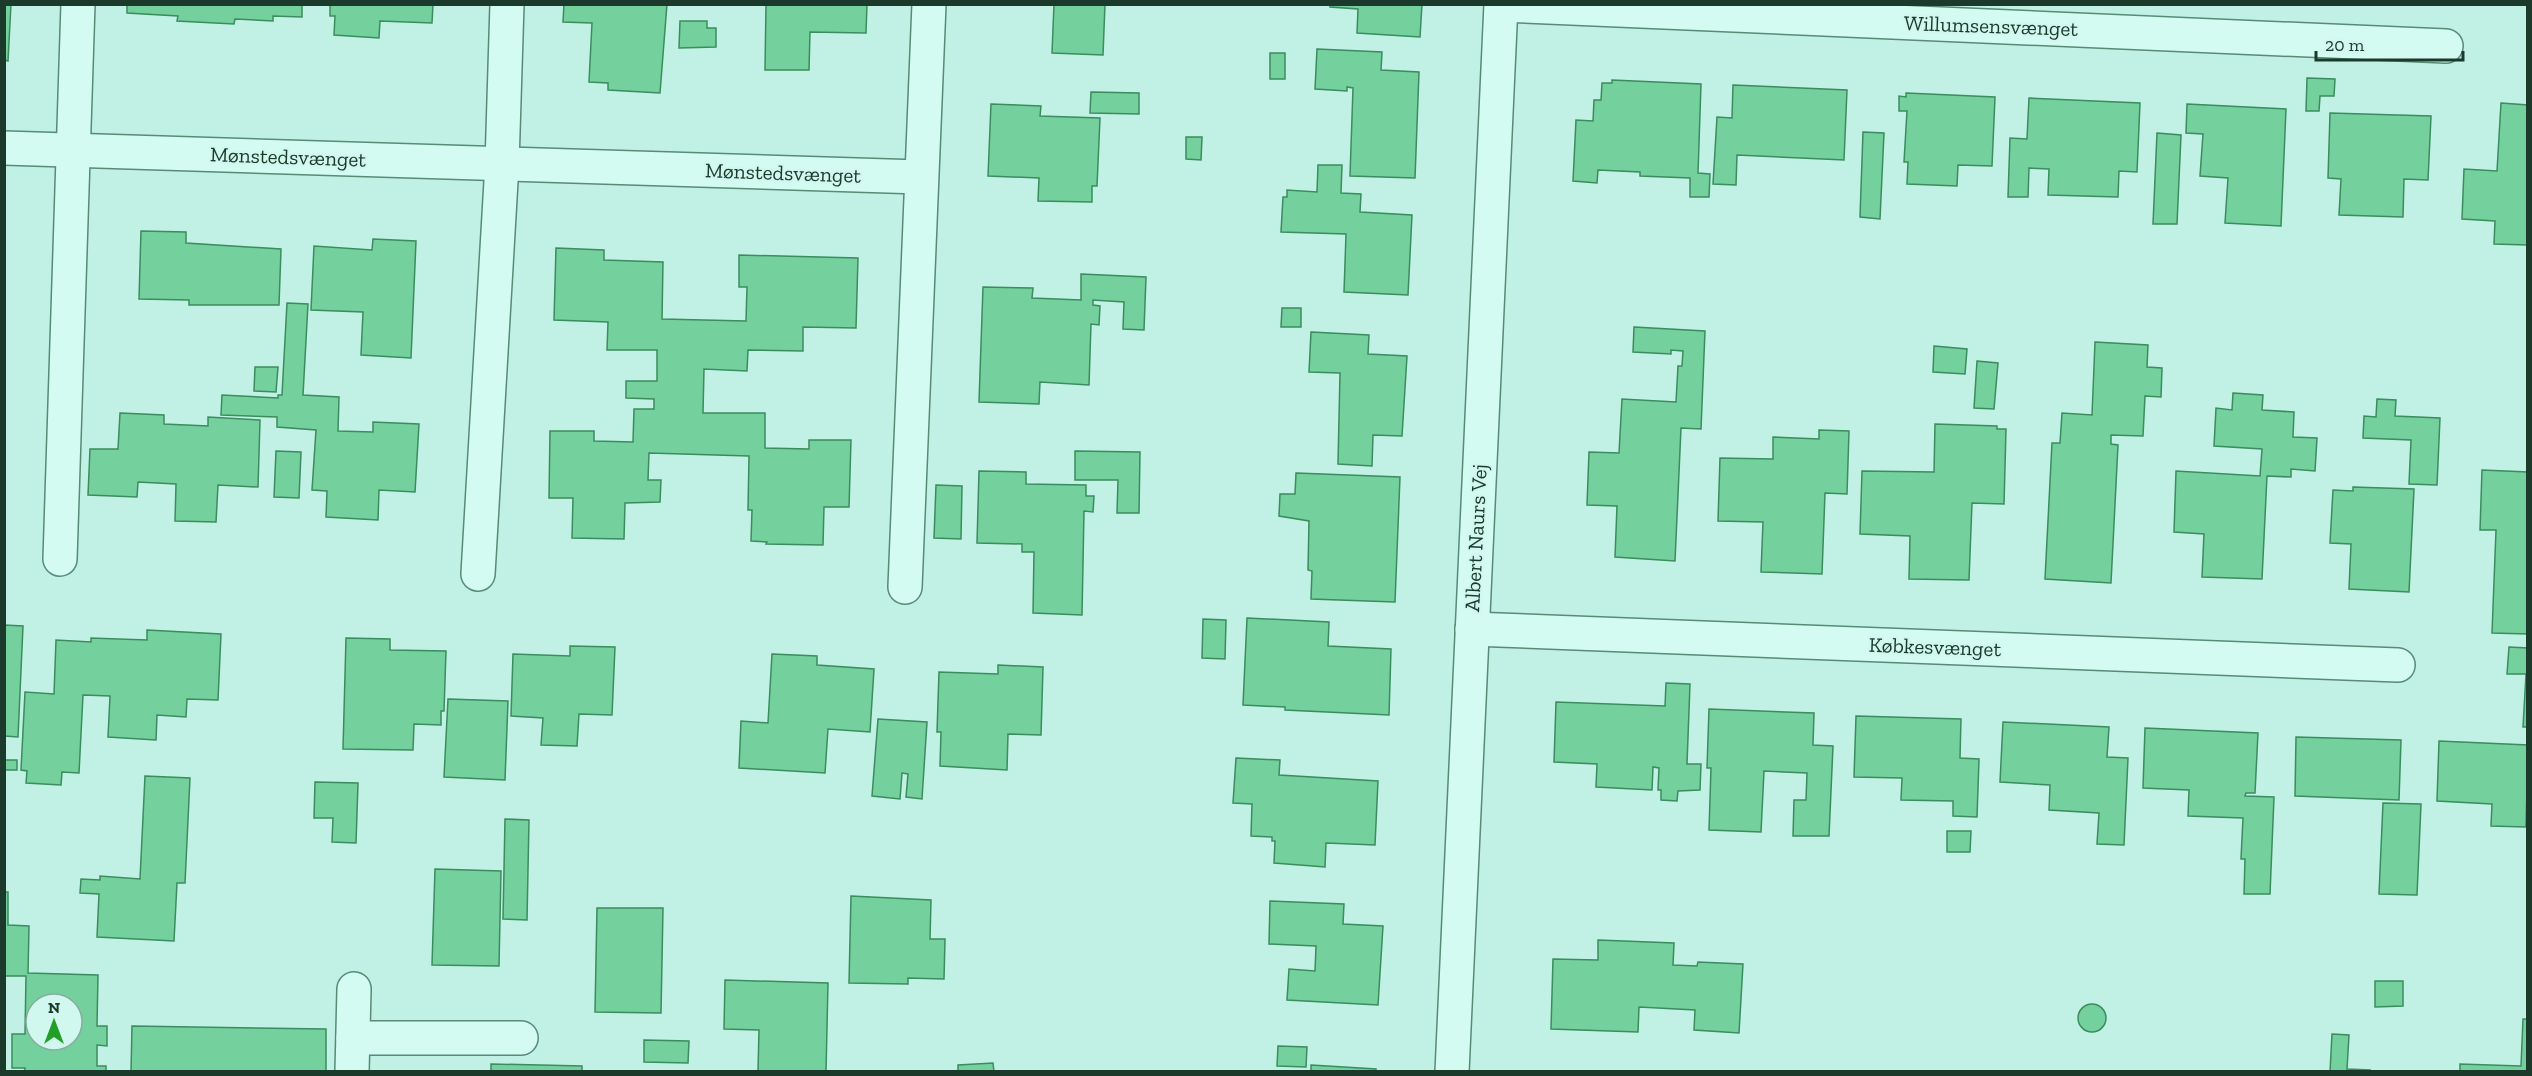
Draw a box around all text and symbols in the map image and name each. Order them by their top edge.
street label: Willumsensvænget [1903,10,2079,41]
scale bar [2316,24,2463,62]
text: 20 m [2325,34,2365,56]
street label: Mønstedsvænget [209,141,367,172]
street label: Mønstedsvænget [704,157,862,188]
street label: Albert Naurs Vej [1459,463,1493,613]
street label: Købkesvænget [1868,632,2002,661]
north arrow [24,992,84,1052]
text: N [48,998,60,1017]

